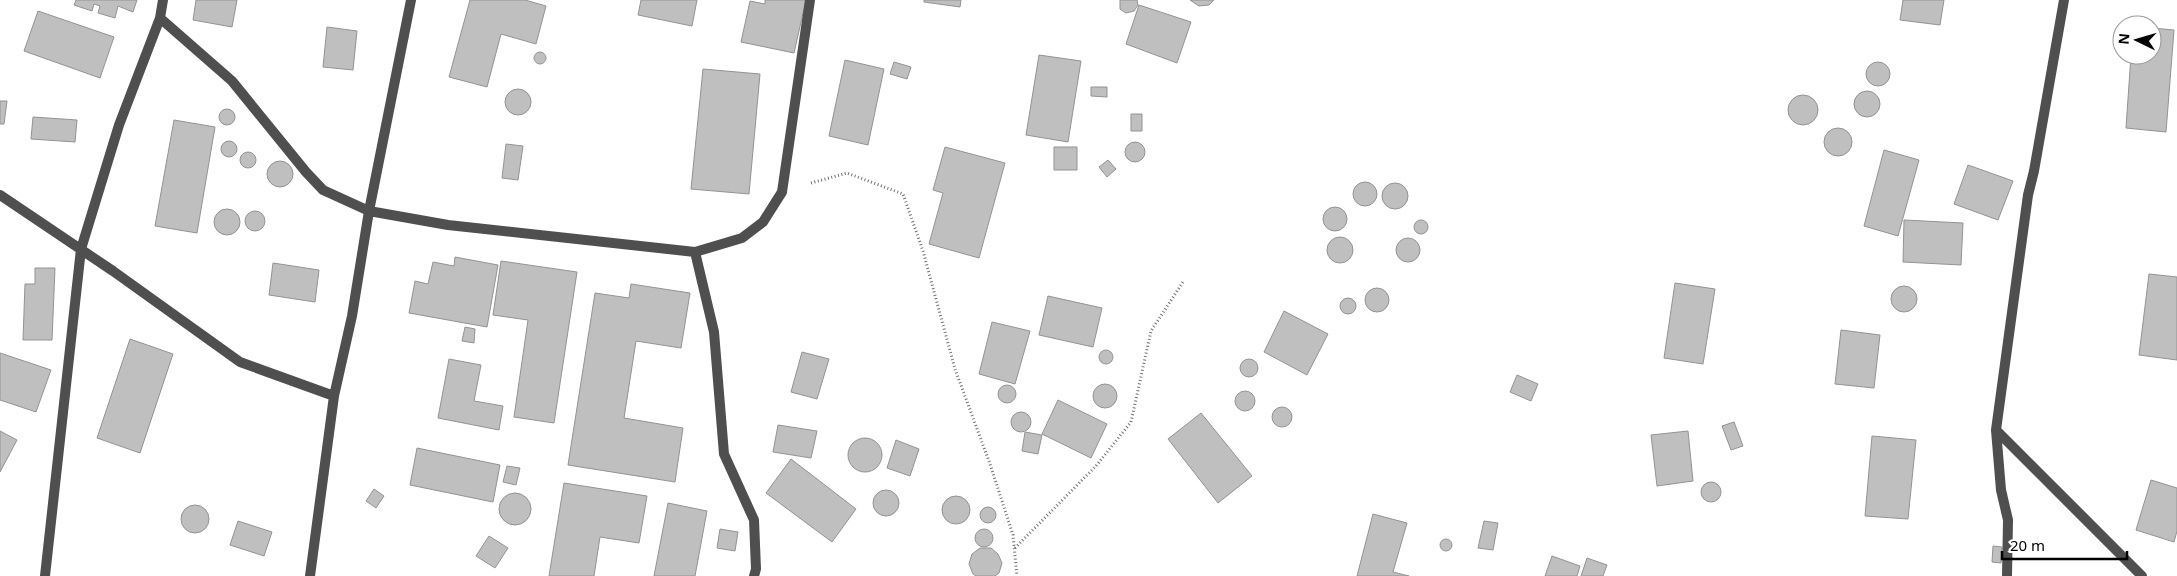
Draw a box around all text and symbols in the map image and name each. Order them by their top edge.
north arrow [2112,15,2162,65]
text: N [2114,32,2134,45]
scale bar [2002,528,2127,560]
text: 20 m [2010,535,2045,555]

